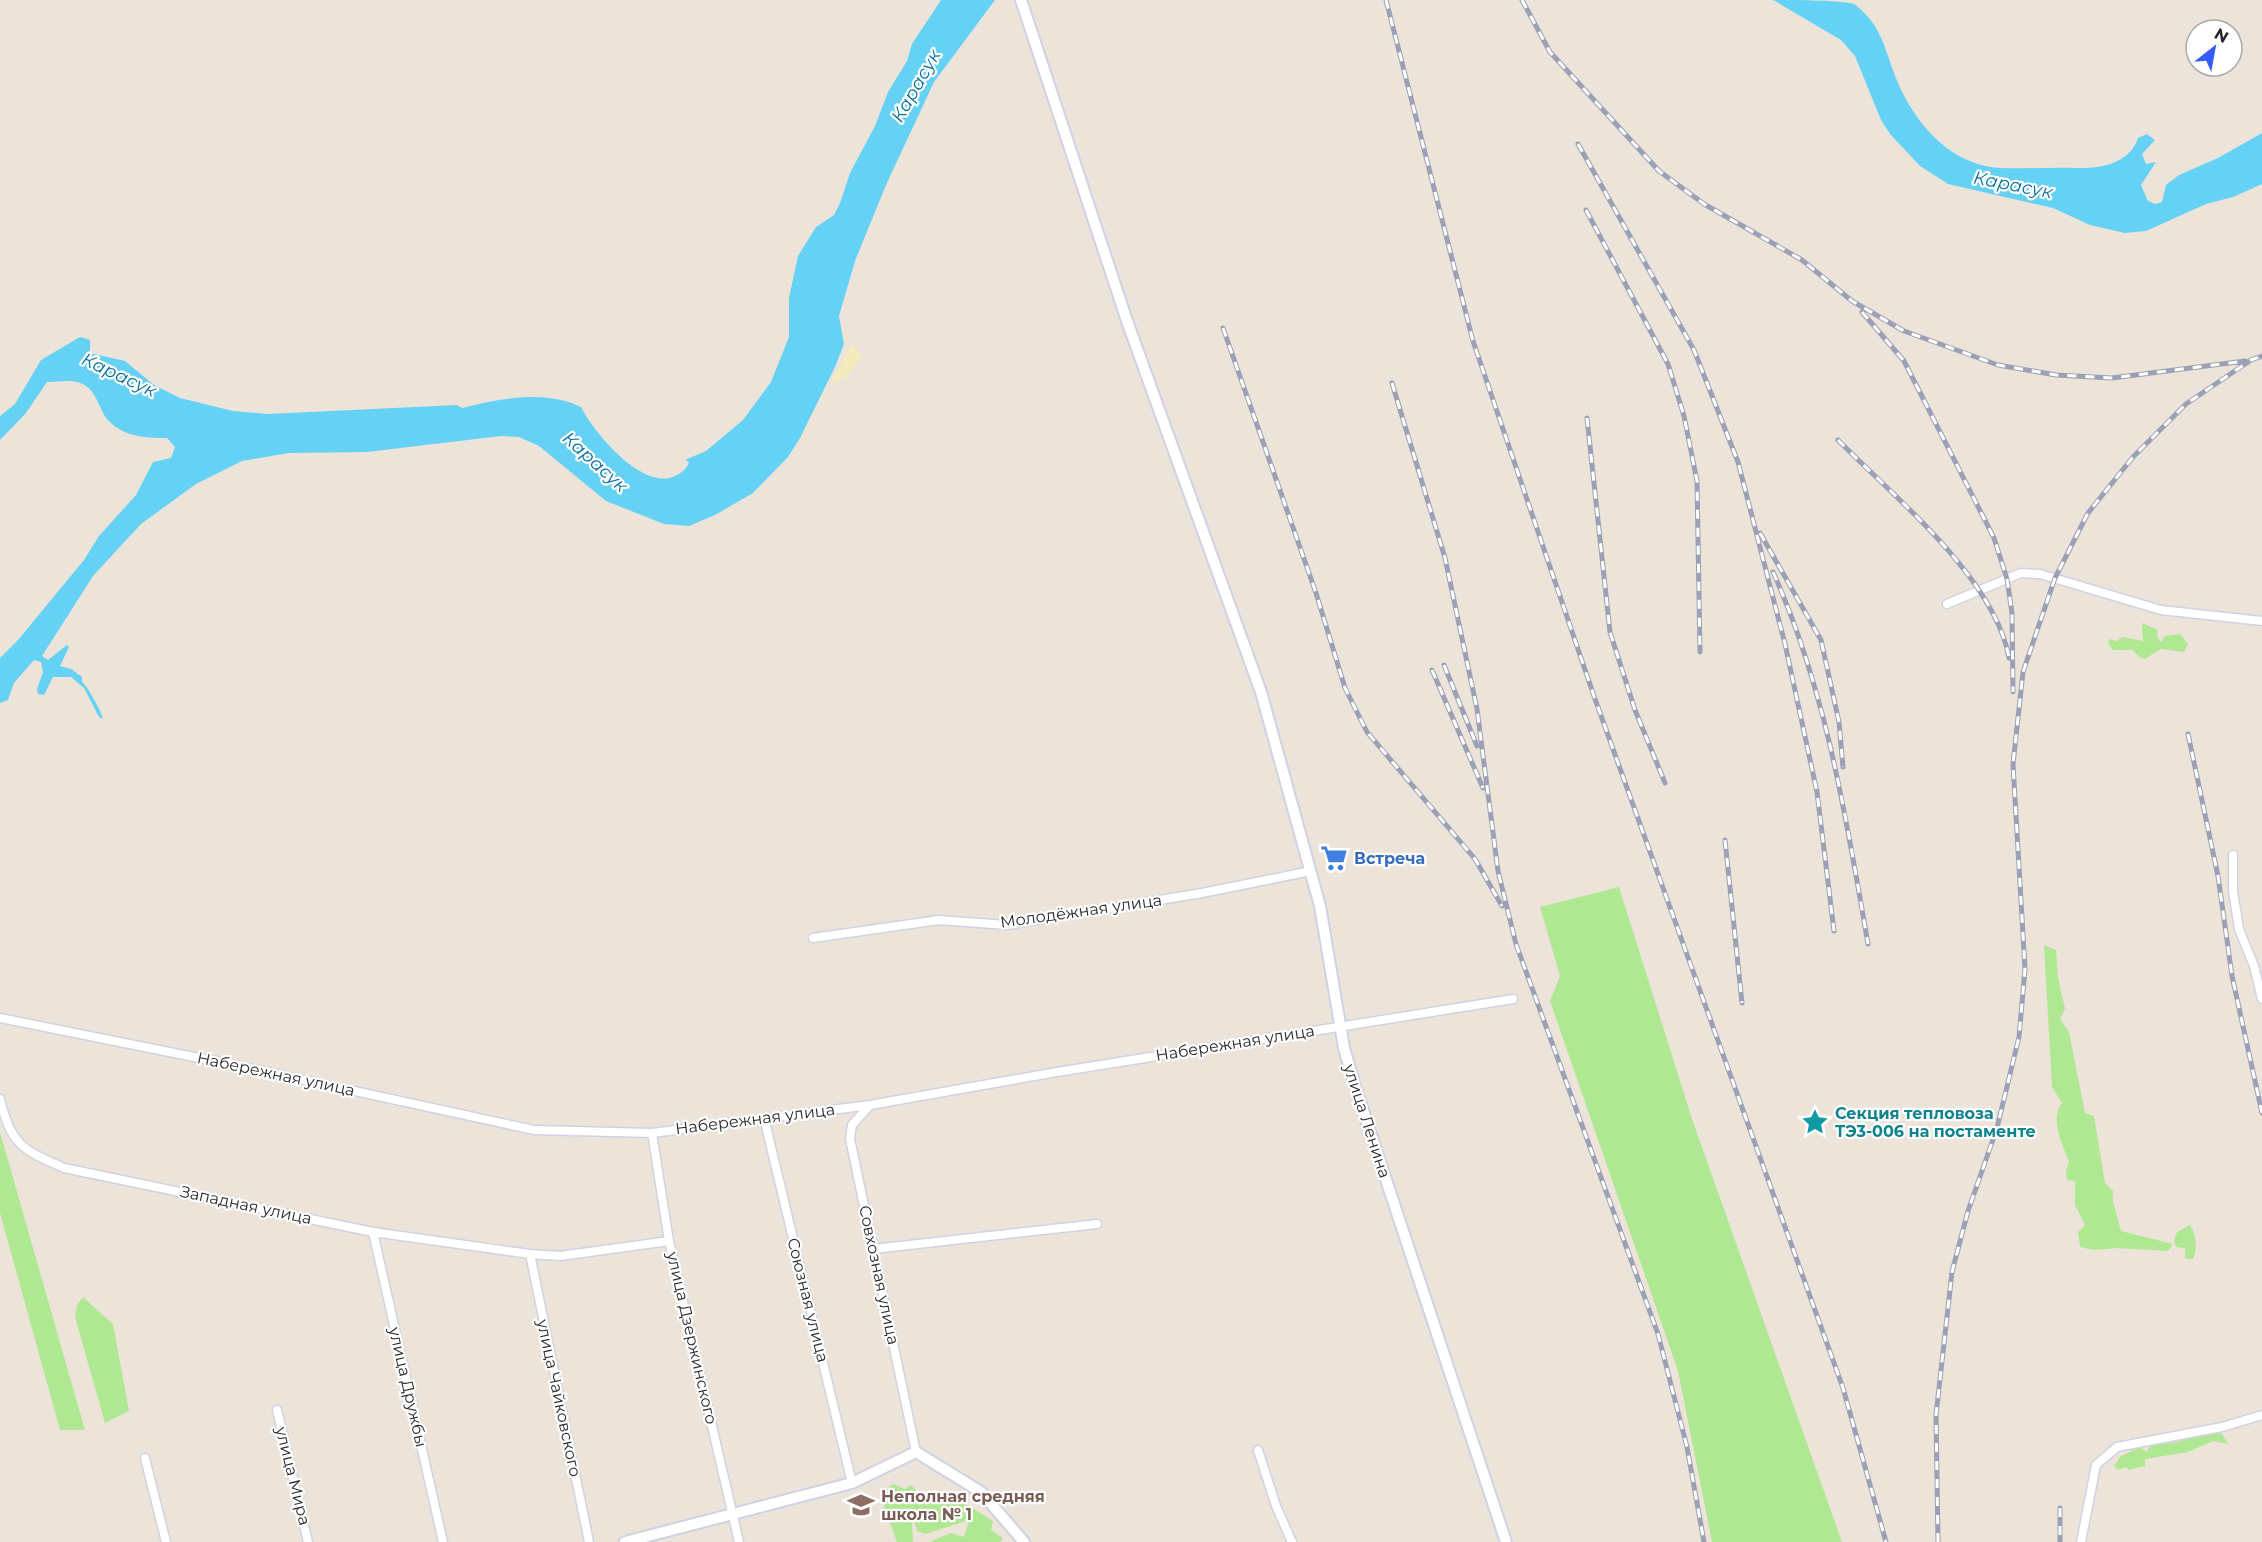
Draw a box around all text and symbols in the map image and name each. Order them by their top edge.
north arrow [2184,18,2244,78]
text: N [2211,24,2232,47]
water label: Карасук [886,45,946,126]
water label: Карасук [1972,167,2055,204]
water label: Карасук [78,348,160,402]
water label: Карасук [558,427,633,497]
supermarket icon: Встреча [1319,843,1349,873]
place label: Встреча [1354,849,1425,868]
street label: Молодёжная улица [999,890,1163,932]
street label: Набережная улица [1154,1021,1316,1065]
street label: Набережная улица [195,1048,357,1100]
street label: улица Ленина [1339,1061,1394,1180]
street label: Набережная улица [674,1100,836,1138]
place label: Секция тепловоза ТЭ3-006 на постаменте [1835,1104,2036,1141]
place icon: Секция тепловоза ТЭ3-006 на постаменте [1800,1107,1830,1137]
street label: Западная улица [179,1182,313,1228]
street label: Совхозная улица [855,1204,903,1346]
street label: Союзная улица [783,1236,833,1364]
street label: улица Дзержинского [663,1249,721,1426]
street label: улица Чайковского [533,1317,585,1478]
street label: улица Дружбы [385,1324,431,1449]
street label: улица Мира [271,1424,314,1527]
place label: Неполная средняя школа № 1 [881,1487,1045,1524]
school or university icon: Неполная средняя школа № 1 [846,1490,876,1520]

